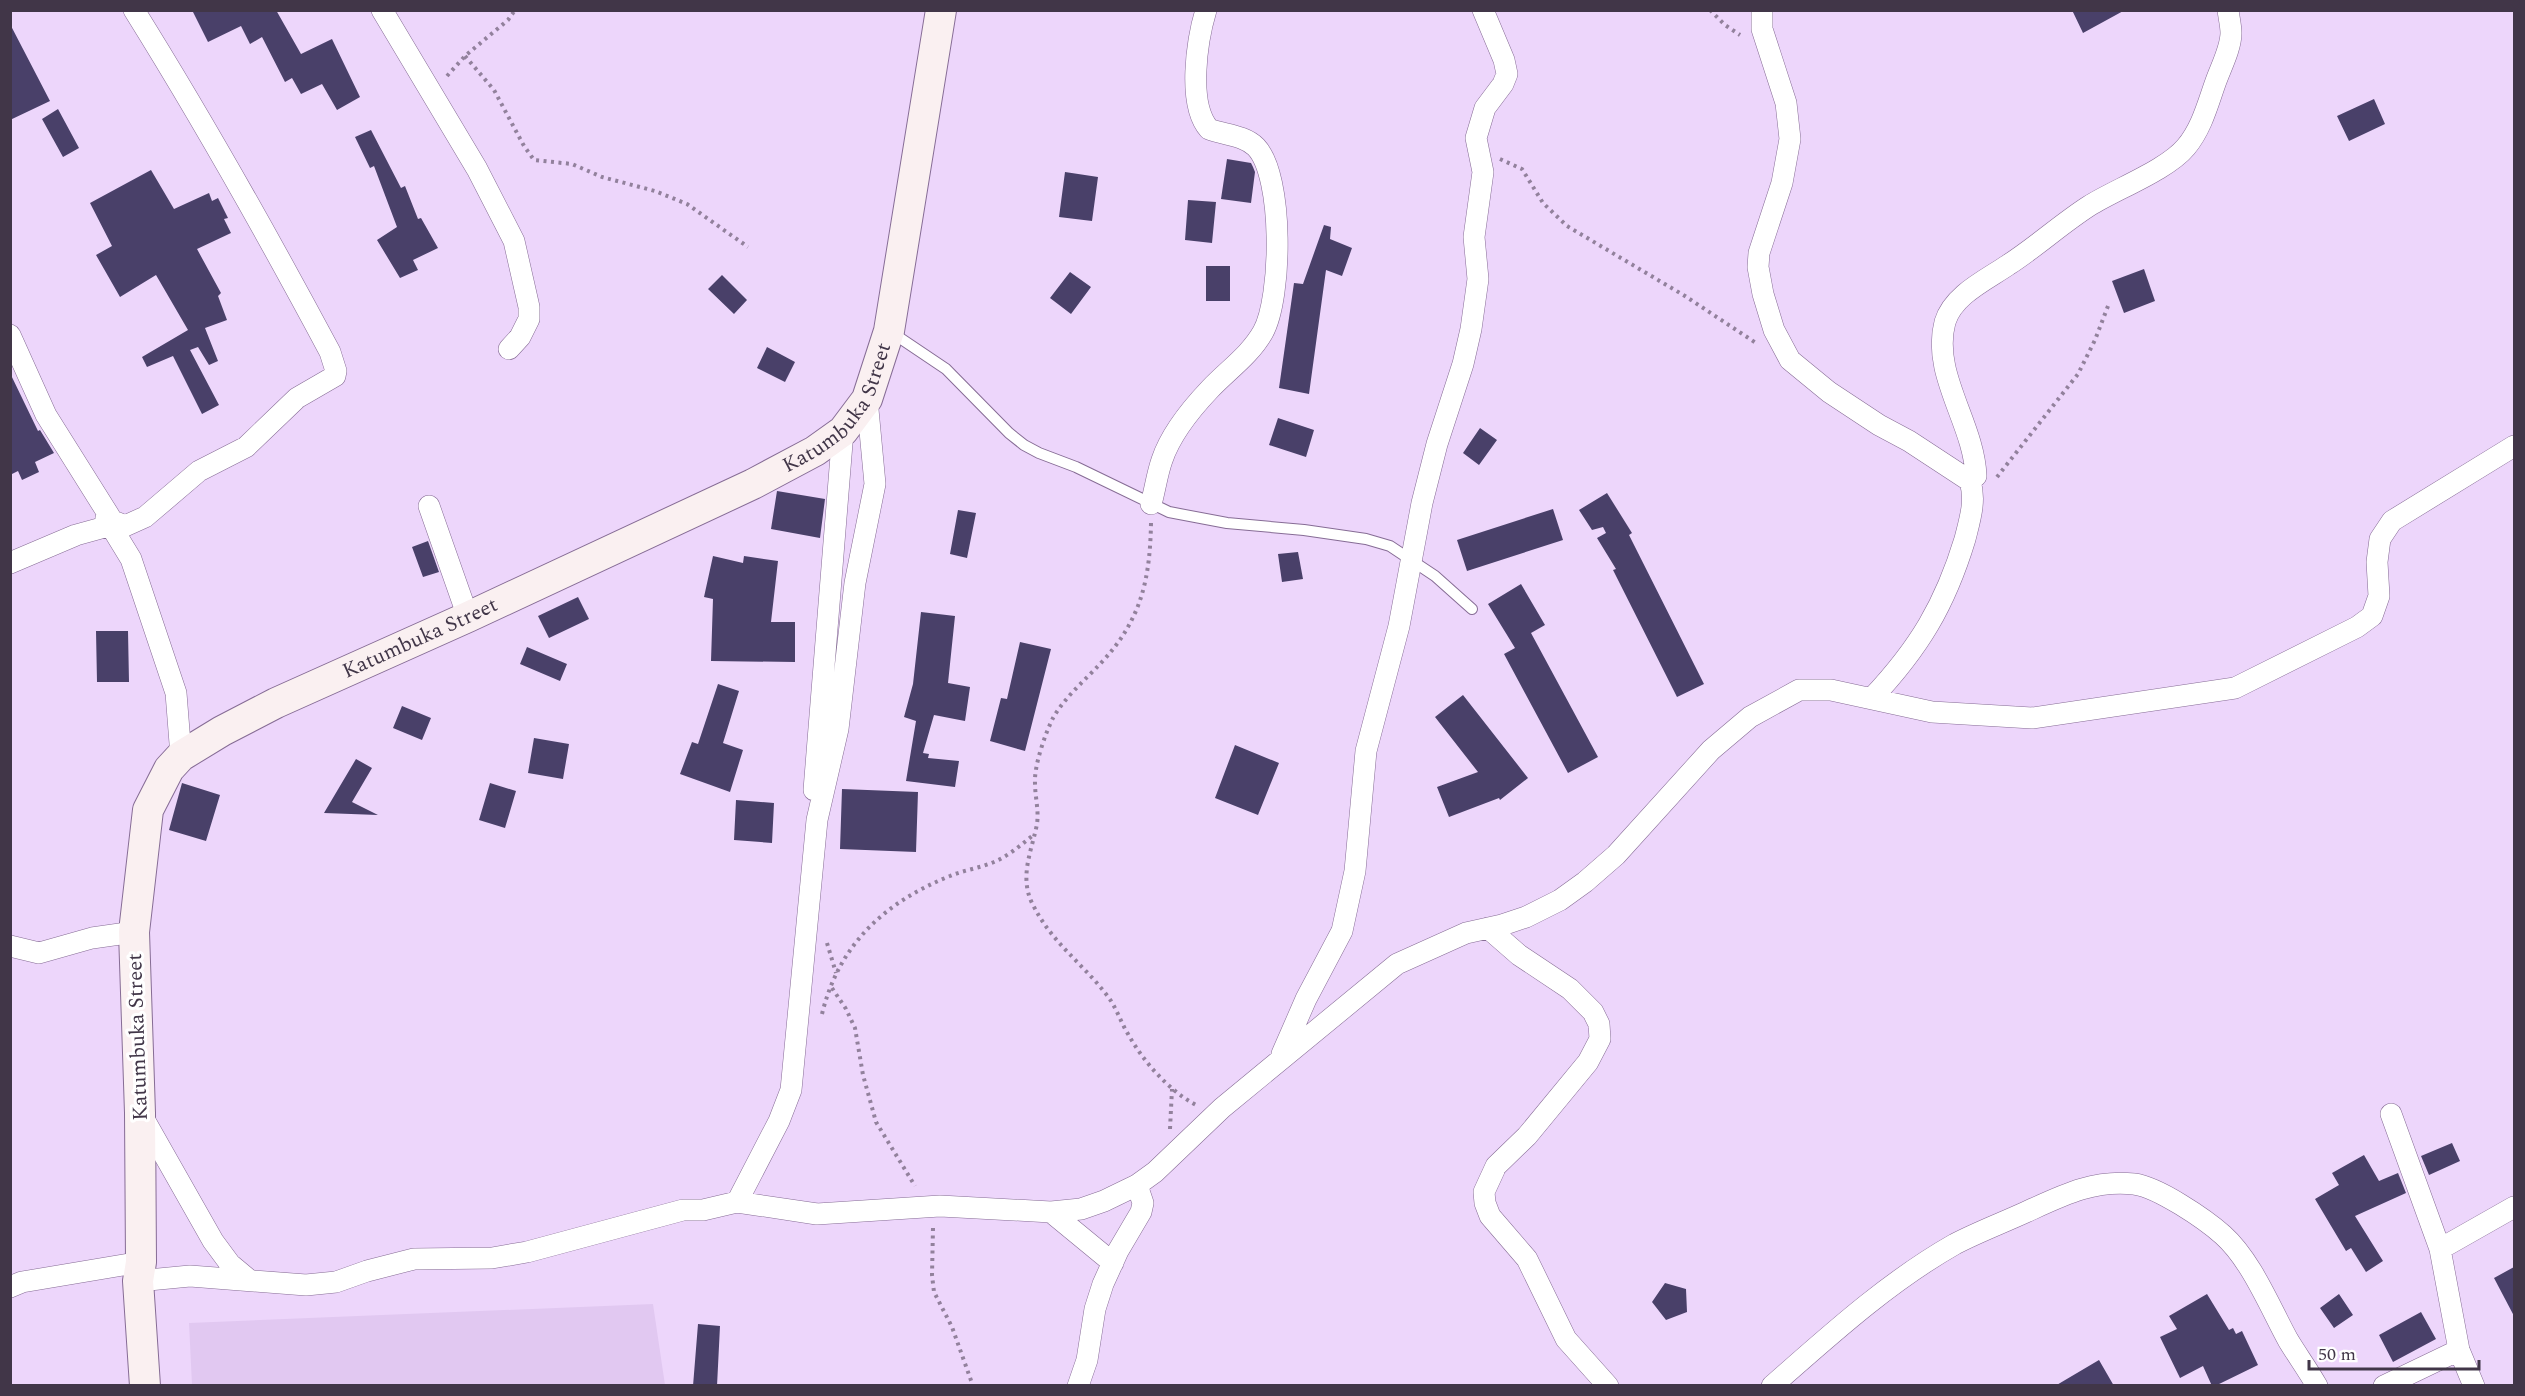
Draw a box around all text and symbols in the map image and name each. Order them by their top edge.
street label: Katumbuka Street [777,339,900,482]
street label: Katumbuka Street [337,589,503,687]
street label: Katumbuka Street [119,953,157,1121]
scale bar [2309,1333,2478,1371]
text: 50 m [2318,1341,2356,1368]

